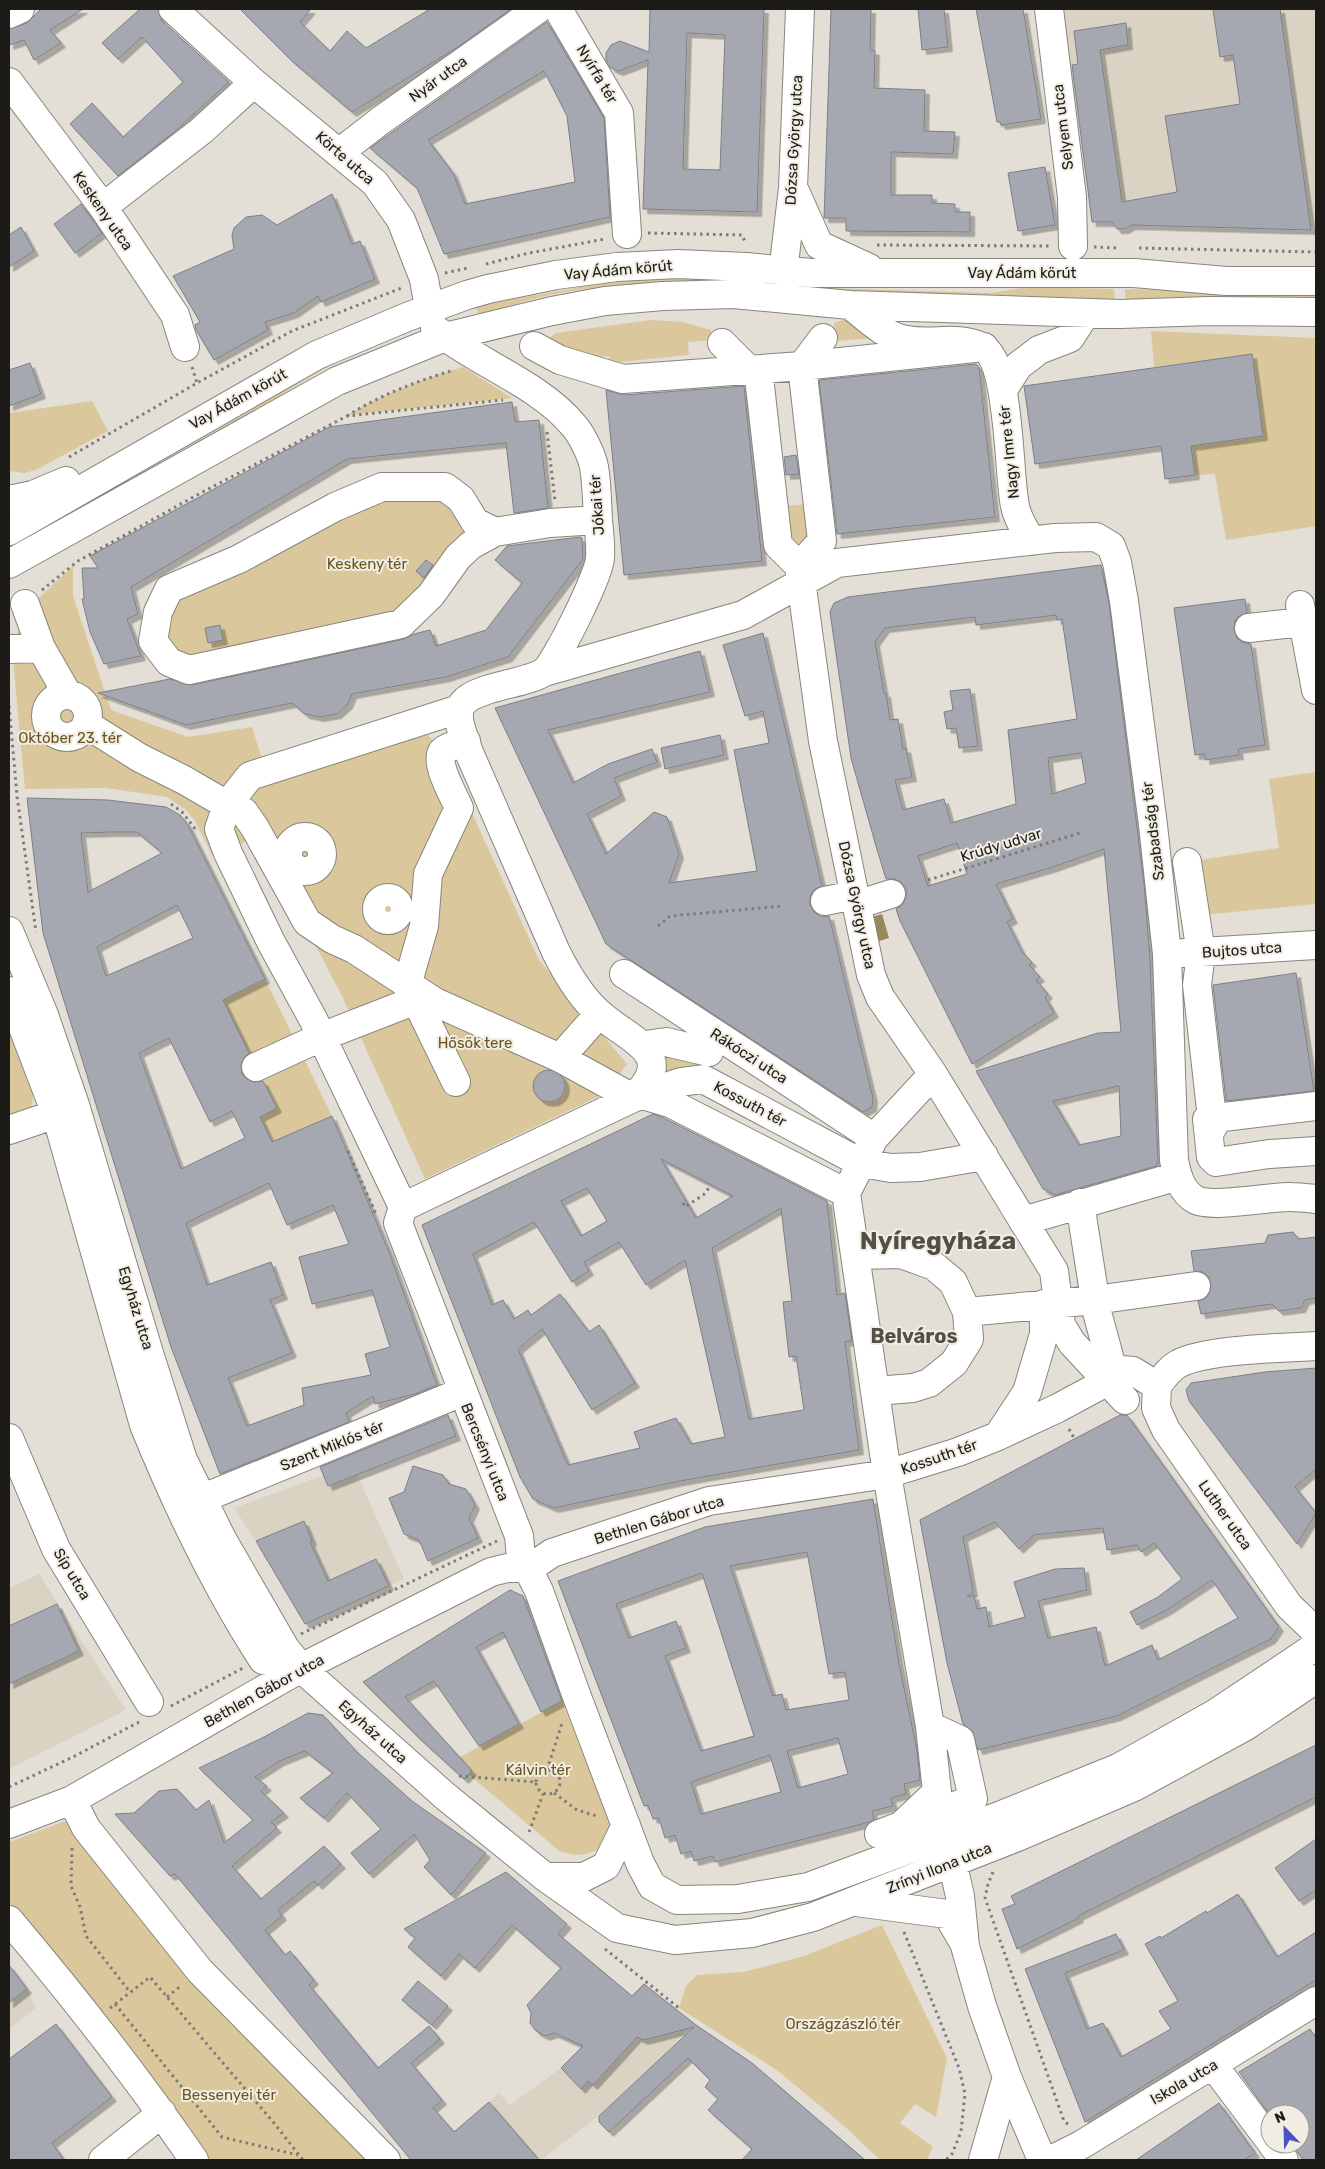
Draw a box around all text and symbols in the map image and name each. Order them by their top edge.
street label: Nyírfa tér [572,41,622,107]
street label: Nyár utca [406,52,470,106]
street label: Dózsa György utca [782,74,806,206]
street label: Selyem utca [1049,83,1077,171]
street label: Körte utca [312,127,378,189]
street label: Keskeny utca [69,168,137,254]
street label: Vay Ádám körút [563,256,673,284]
street label: Vay Ádám körút [967,264,1077,282]
street label: Vay Ádám körút [186,365,290,433]
street label: Nagy Imre tér [995,404,1023,500]
street label: Jókai tér [586,474,608,536]
park label: Keskeny tér [327,555,408,573]
park label: Október 23. tér [18,729,122,747]
street label: Szabadság tér [1138,780,1168,882]
street label: Krúdy udvar [958,824,1044,866]
street label: Dózsa György utca [835,839,879,971]
street label: Bujtos utca [1201,938,1283,962]
street label: Rákóczi utca [707,1024,791,1088]
park label: Hősök tere [438,1034,512,1052]
street label: Kossuth tér [711,1077,790,1131]
district label: Nyíregyháza [860,1226,1016,1255]
street label: Egyház utca [115,1264,157,1352]
district label: Belváros [870,1324,958,1348]
street label: Bercsényi utca [457,1400,513,1504]
street label: Szent Miklós tér [277,1417,387,1475]
street label: Kossuth tér [898,1435,980,1479]
street label: Luther utca [1194,1477,1256,1553]
street label: Bethlen Gábor utca [592,1492,726,1548]
street label: Síp utca [50,1545,94,1603]
street label: Bethlen Gábor utca [201,1650,327,1732]
street label: Egyház utca [335,1696,411,1768]
park label: Kálvin tér [505,1761,571,1779]
street label: Zrínyi Ilona utca [884,1839,994,1897]
park label: Országzászló tér [785,2015,901,2033]
street label: Iskola utca [1147,2056,1221,2108]
park label: Bessenyei tér [182,2086,276,2104]
north arrow [1260,2104,1310,2154]
text: N [1272,2108,1288,2127]

